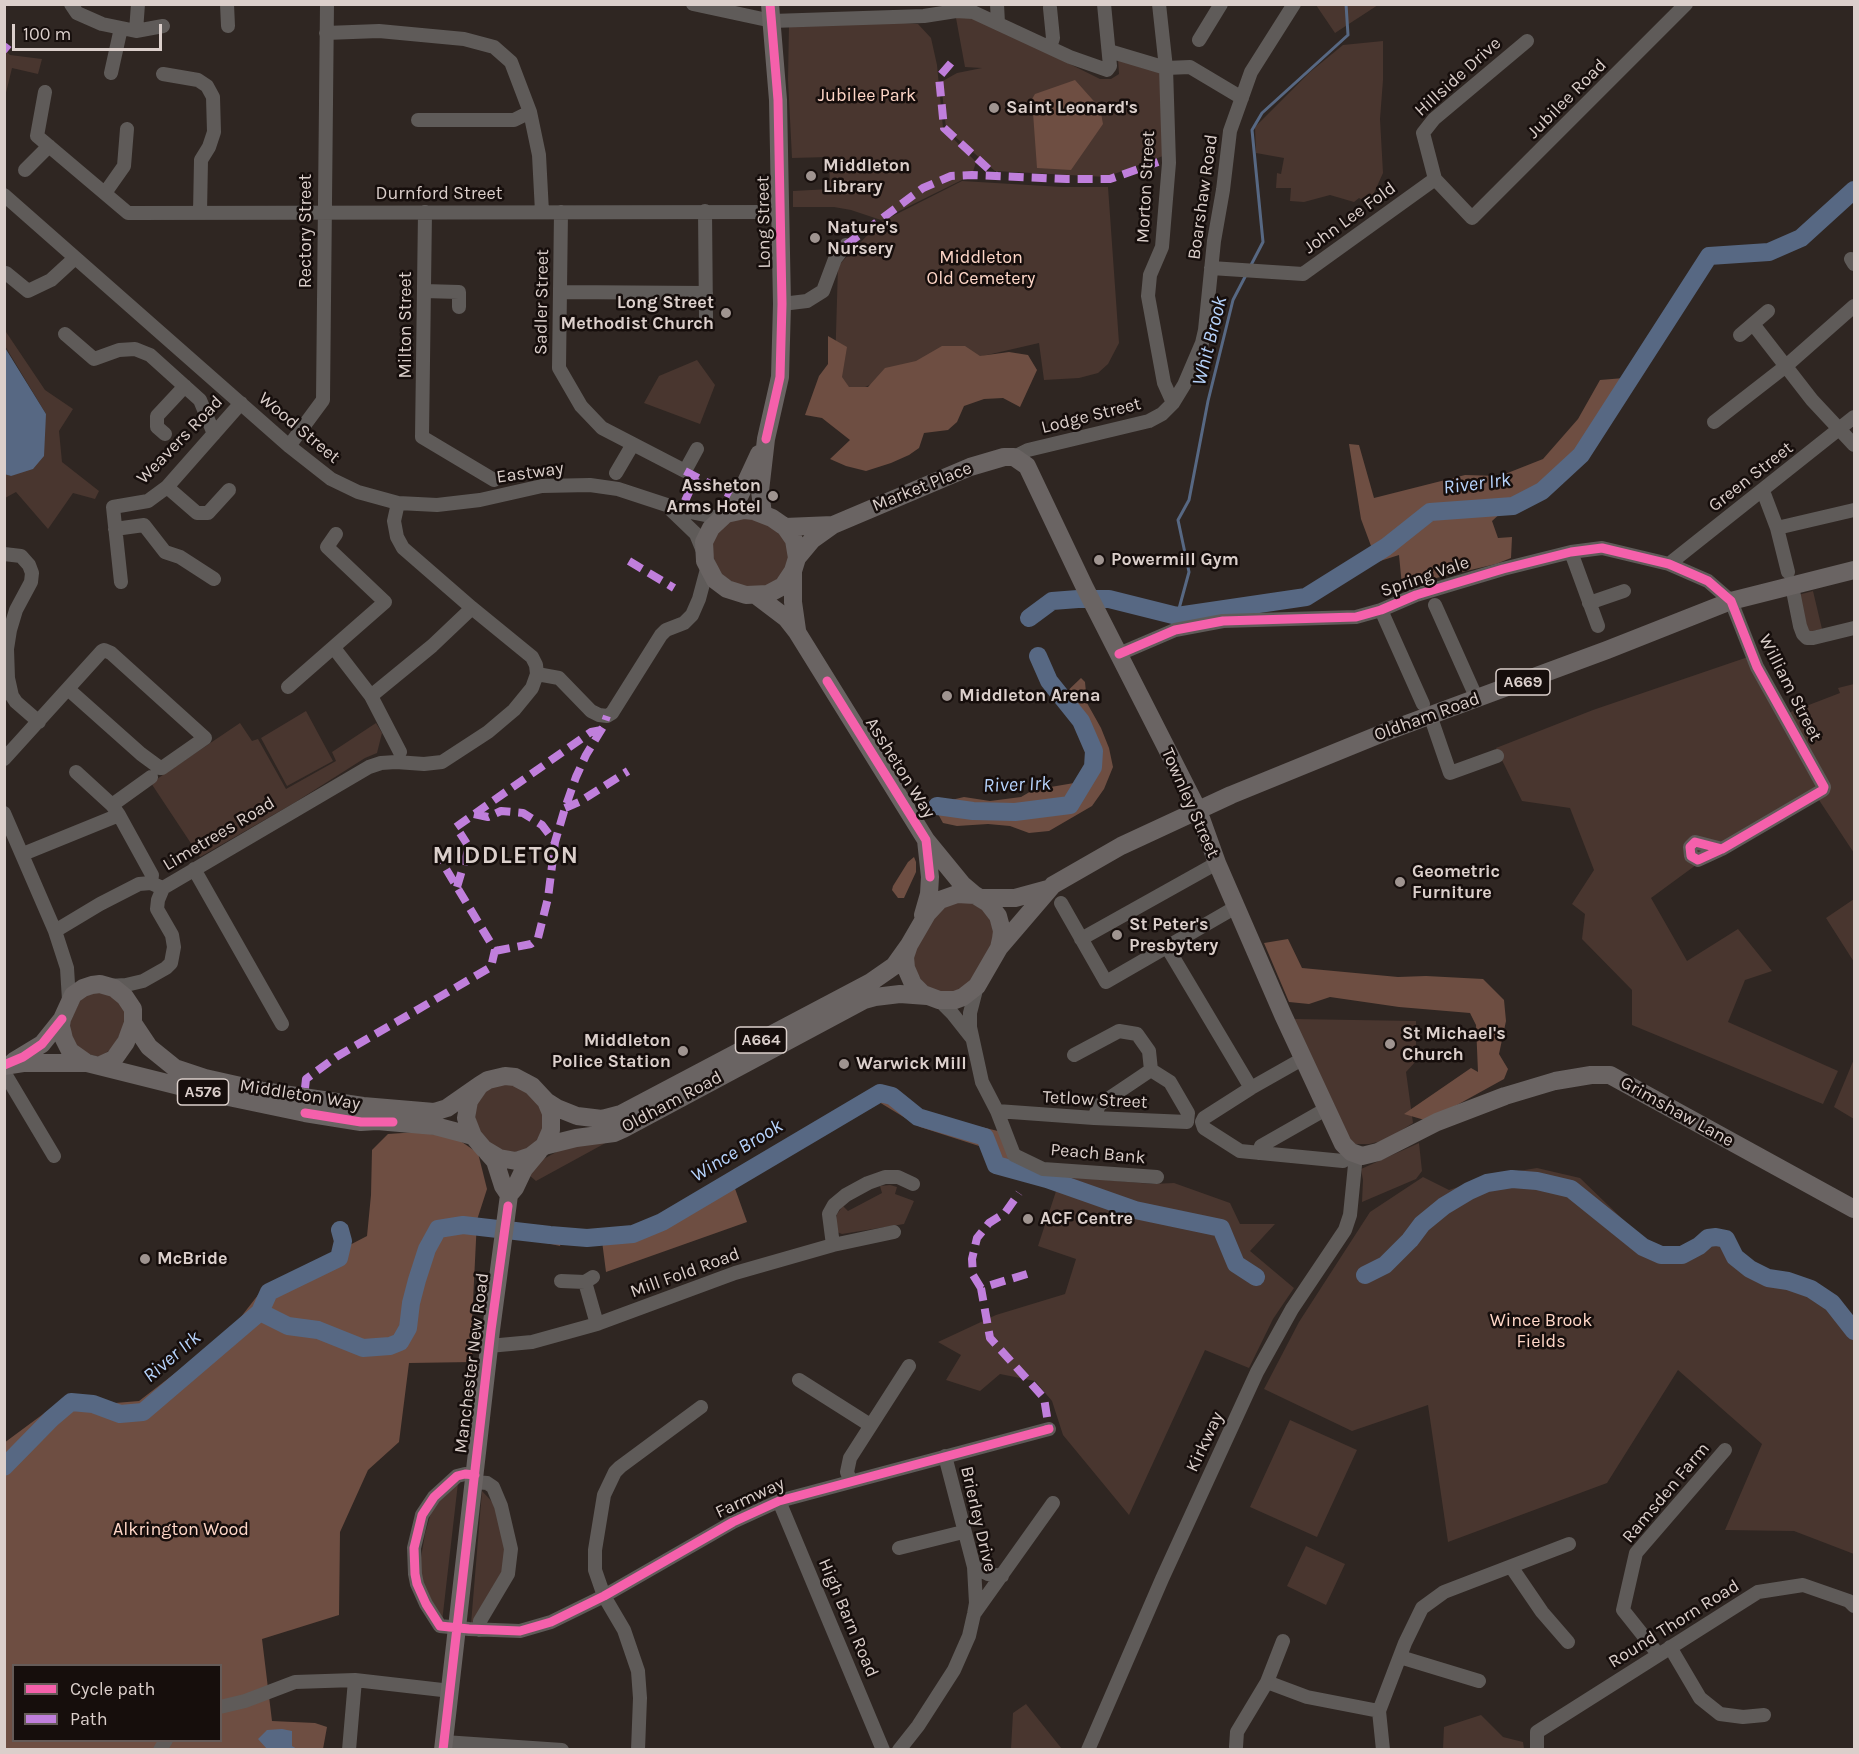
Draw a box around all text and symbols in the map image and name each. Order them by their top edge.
scale bar [15,12,165,50]
text: 100 m [23,23,71,45]
street label: Hillside Drive [1410,33,1506,121]
street label: Jubilee Road [1523,55,1611,143]
park label: Jubilee Park [818,85,916,107]
place label: Saint Leonard's [1006,97,1138,119]
marker: Saint Leonard's [987,101,1001,115]
street label: Morton Street [1132,130,1160,244]
street label: Boarshaw Road [1184,133,1222,261]
place label: Middleton Library [823,155,910,198]
marker: Middleton Library [804,169,818,183]
street label: Rectory Street [295,174,317,288]
street label: Long Street [752,175,776,269]
street label: John Lee Fold [1300,177,1400,259]
street label: Durnford Street [375,183,503,205]
place label: Nature's Nursery [827,217,898,260]
marker: Nature's Nursery [808,231,822,245]
park label: Middleton Old Cemetery [927,247,1035,290]
street label: Sadler Street [530,249,554,355]
street label: Milton Street [395,272,417,378]
place label: Long Street Methodist Church [560,292,714,334]
water label: Whit Brook [1187,294,1233,388]
marker: Long Street Methodist Church [719,306,733,320]
street label: Wood Street [254,388,344,468]
street label: Weavers Road [132,391,228,489]
street label: Lodge Street [1039,393,1143,439]
street label: Green Street [1705,437,1797,517]
street label: Market Place [869,457,975,517]
street label: Eastway [495,458,565,488]
water label: River Irk [1442,468,1512,500]
place label: Assheton Arms Hotel [667,475,761,518]
marker: Assheton Arms Hotel [766,489,780,503]
place label: Powermill Gym [1111,549,1239,571]
street label: Spring Vale [1378,552,1472,602]
marker: Powermill Gym [1092,553,1106,567]
street label: William Street [1754,631,1826,745]
road number: A669 [1496,669,1550,695]
place label: Middleton Arena [959,685,1100,707]
street label: Oldham Road [1371,688,1483,746]
marker: Middleton Arena [940,689,954,703]
street label: Assheton Way [860,714,940,822]
street label: Townley Street [1156,745,1224,861]
water label: River Irk [983,772,1051,798]
street label: Limetrees Road [159,792,279,876]
district label: MIDDLETON [432,842,580,870]
place label: Geometric Furniture [1412,861,1500,904]
marker: Geometric Furniture [1393,875,1407,889]
place label: St Peter's Presbytery [1129,914,1218,956]
marker: St Peter's Presbytery [1110,928,1124,942]
place label: St Michael's Church [1402,1023,1506,1066]
road number: A664 [736,1027,786,1053]
place label: Middleton Police Station [552,1030,671,1072]
marker: St Michael's Church [1383,1037,1397,1051]
marker: Middleton Police Station [676,1044,690,1058]
place label: Warwick Mill [856,1053,967,1075]
marker: Warwick Mill [837,1057,851,1071]
street label: Oldham Road [618,1066,726,1138]
street label: Grimshaw Lane [1617,1072,1737,1152]
street label: Middleton Way [238,1075,362,1115]
road number: A576 [178,1079,228,1105]
street label: Tetlow Street [1042,1086,1148,1114]
water label: Wince Brook [687,1114,787,1188]
street label: Peach Bank [1049,1139,1147,1169]
place label: ACF Centre [1040,1208,1133,1230]
marker: ACF Centre [1021,1212,1035,1226]
street label: Mill Fold Road [627,1243,743,1303]
place label: McBride [157,1248,227,1270]
marker: McBride [138,1252,152,1266]
street label: Manchester New Road [450,1271,494,1455]
park label: Wince Brook Fields [1490,1310,1592,1352]
water label: River Irk [138,1326,206,1388]
street label: Kirkway [1182,1408,1228,1476]
street label: Ramsden Farm [1618,1438,1714,1548]
street label: Brierley Drive [955,1464,1001,1574]
street label: Farmway [712,1473,788,1523]
park label: Alkrington Wood [113,1519,249,1541]
street label: High Barn Road [813,1555,883,1681]
street label: Round Thorn Road [1605,1575,1743,1673]
legend [12,1664,222,1742]
text: Cycle path [70,1678,155,1700]
text: Path [70,1708,108,1730]

